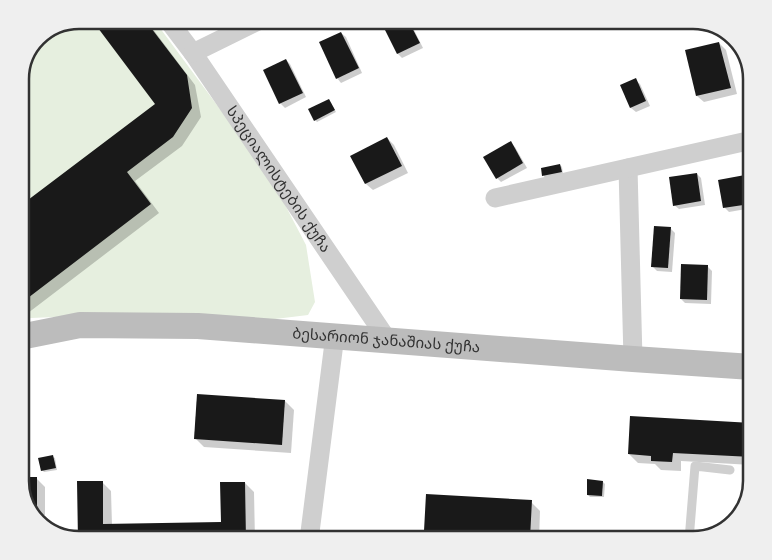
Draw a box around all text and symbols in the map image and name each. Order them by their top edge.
street label: სპეციალისტების ქუჩა [223,103,335,256]
street label: ბესარიონ ჯანაშიას ქუჩა [292,324,481,356]

